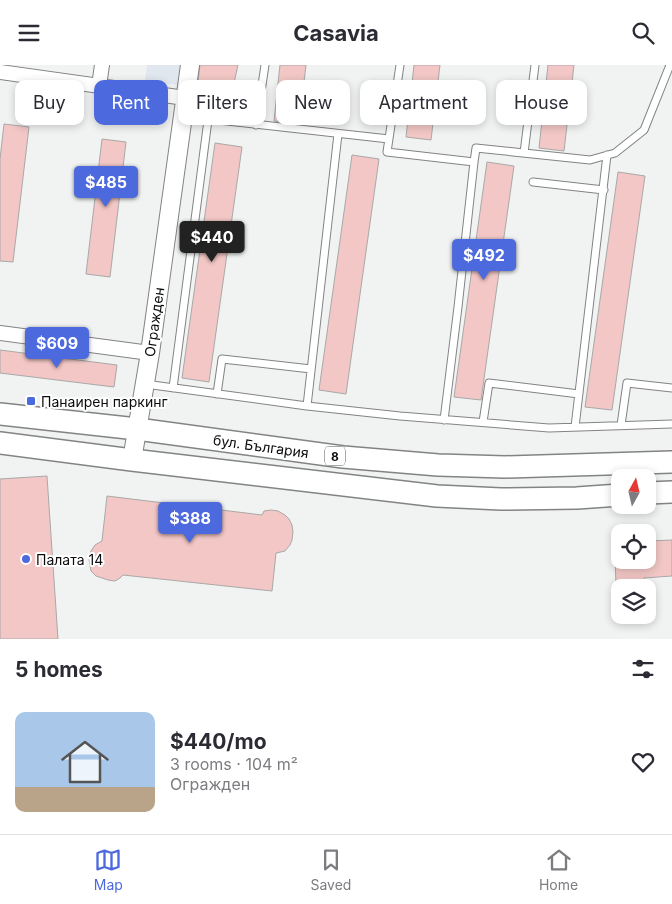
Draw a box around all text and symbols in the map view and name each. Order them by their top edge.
icon: menu [15,19,43,47]
icon: search [629,19,657,47]
text: Casavia [293,20,379,46]
chip: Buy [15,80,84,125]
chip: Rent [94,80,168,125]
chip: Filters [178,80,266,125]
chip: New [276,80,350,125]
chip: Apartment [360,80,486,125]
chip: House [496,80,587,125]
pin: $485 [76,165,136,208]
text: $485 [85,172,127,192]
pin: $440 [182,221,242,263]
text: $440 [191,227,233,247]
pin: $492 [454,239,514,281]
text: $492 [463,245,505,265]
street label: Огражден [141,286,167,358]
pin: $609 [27,327,87,369]
text: $609 [36,333,78,353]
place label: Панаирен паркинг [41,393,168,410]
marker: Панаирен паркинг [25,395,37,407]
street label: бул. България [212,431,310,461]
road number: 8 [325,447,345,466]
north arrow [611,469,656,514]
map controls [611,469,656,624]
pin: $388 [160,501,220,544]
text: $388 [169,508,211,528]
button: locate [611,524,656,569]
place label: Палата 14 [36,551,103,568]
marker: Палата 14 [20,553,32,565]
button: layers [611,579,656,624]
icon: filters [629,655,657,683]
text: 5 homes [15,657,103,682]
text: $440/mo [170,729,267,754]
icon: home [55,732,115,792]
icon: heart [629,748,657,776]
text: 3 rooms · 104 m² [170,754,298,774]
text: Огражден [170,774,250,794]
tab: Map [94,846,123,893]
tab: Saved [310,846,351,893]
tab: Home [539,846,578,893]

